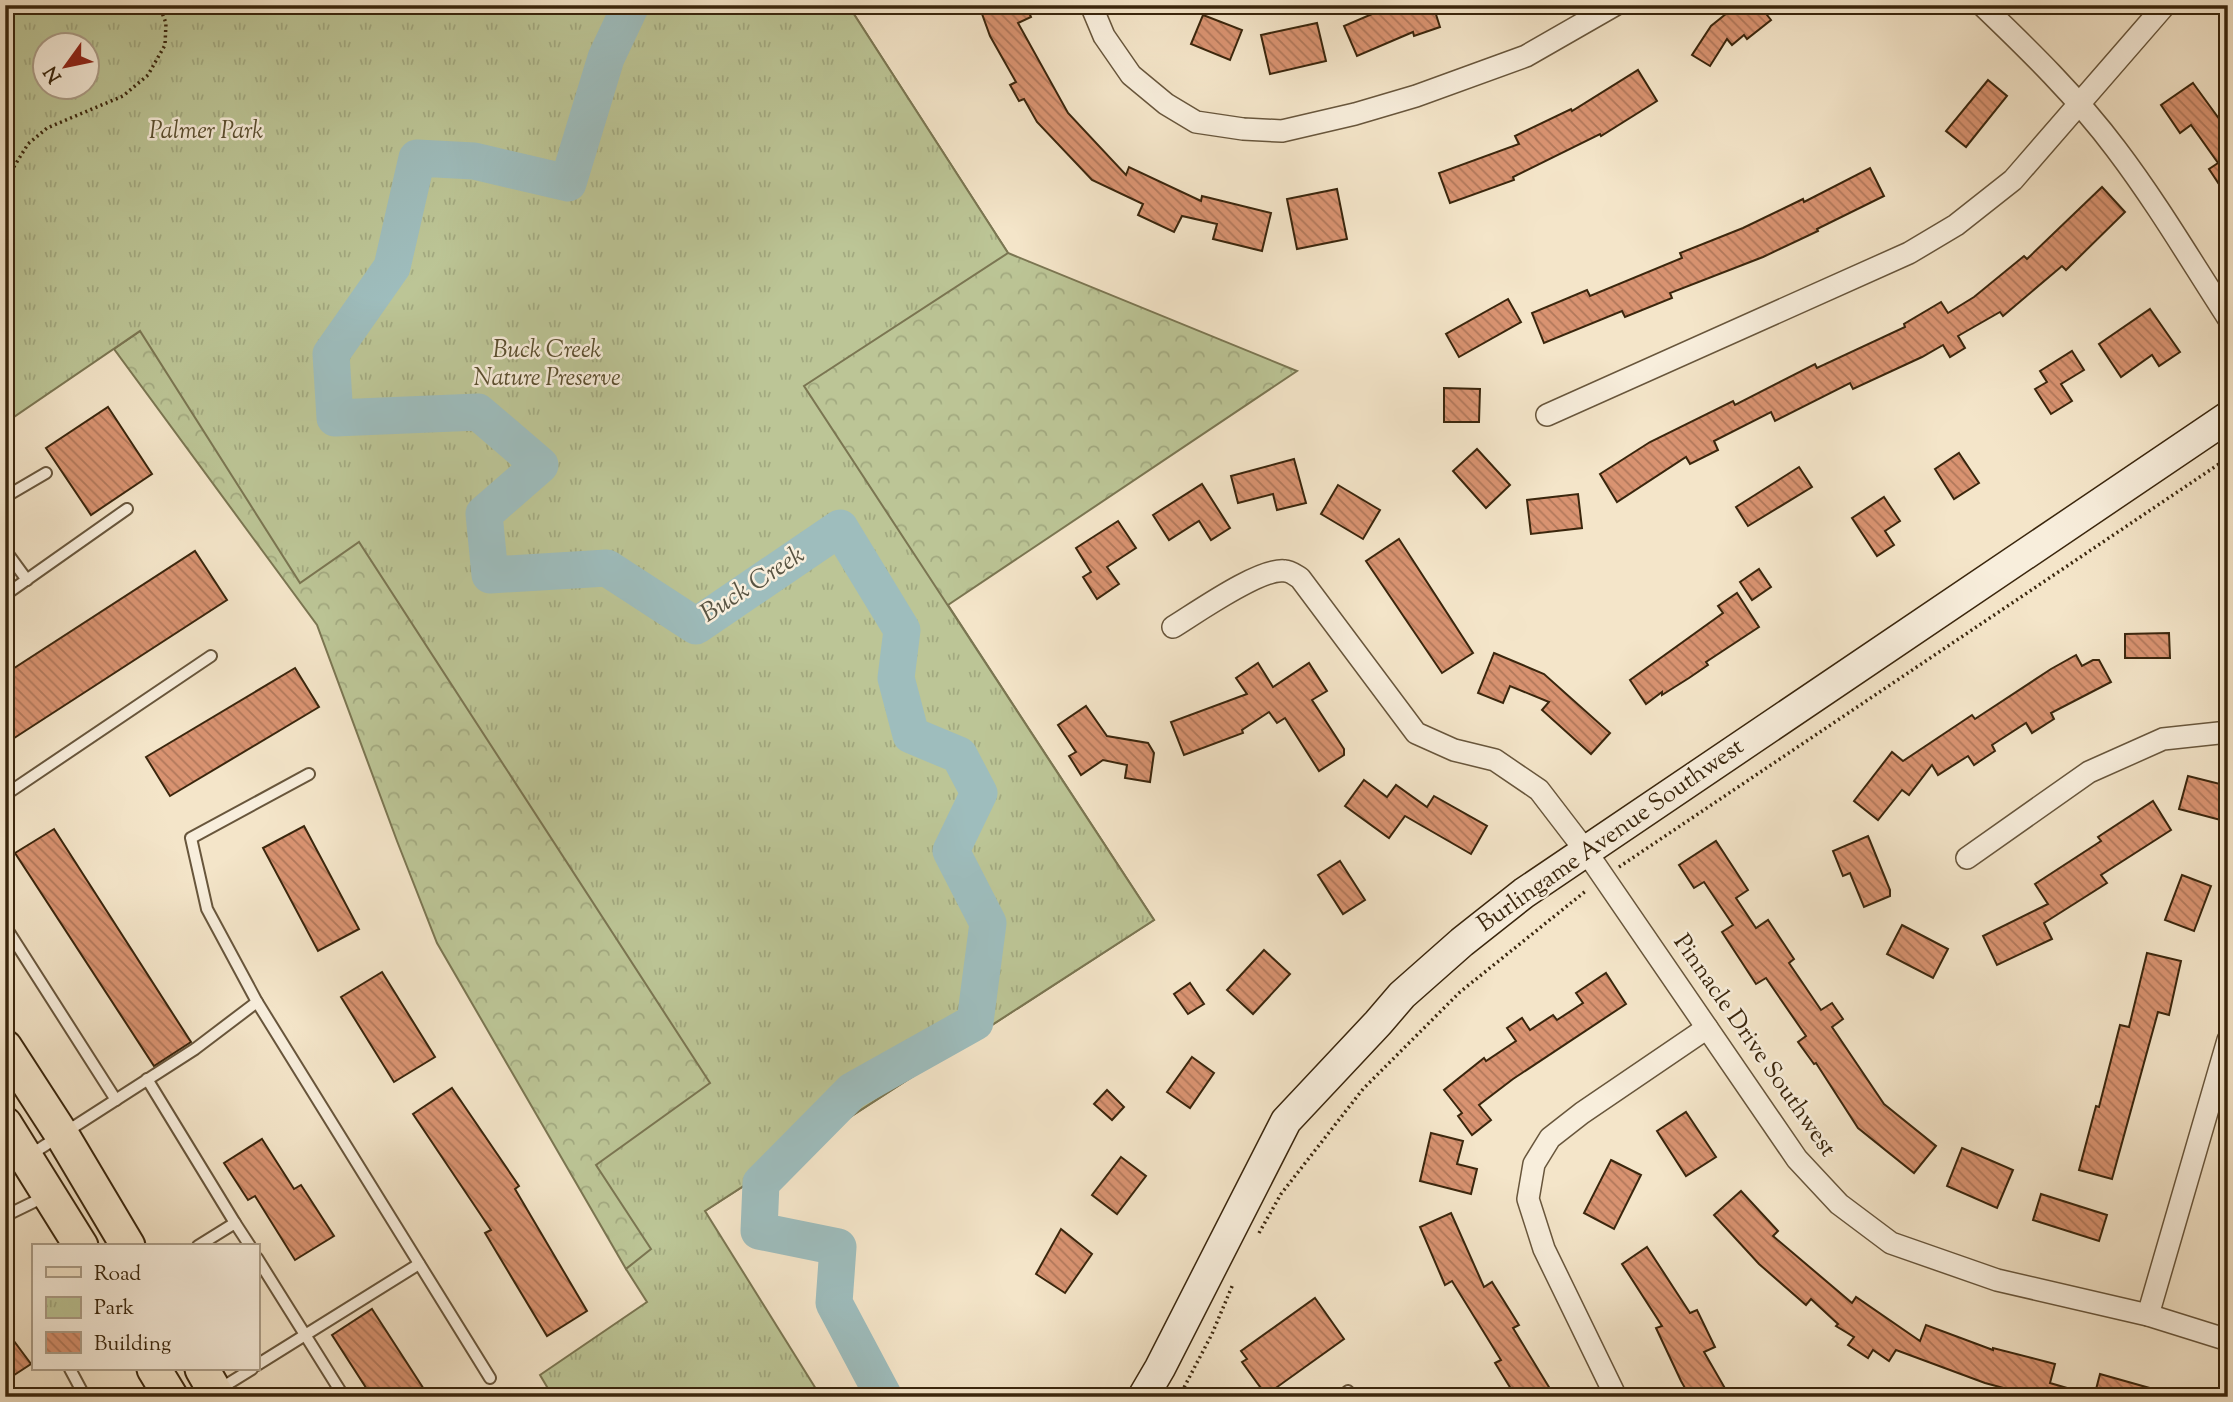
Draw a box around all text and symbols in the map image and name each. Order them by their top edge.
north arrow [32,32,102,102]
text: N [38,60,69,88]
park label: Palmer Park [149,115,263,149]
park label: Buck Creek Nature Preserve [473,334,621,396]
water label: Buck Creek [694,537,812,632]
street label: Burlingame Avenue Southwest [1471,731,1751,941]
street label: Pinnacle Drive Southwest [1664,928,1844,1164]
legend [32,1244,259,1370]
text: Road [94,1260,141,1290]
text: Park [94,1294,135,1324]
text: Building [94,1330,171,1360]

